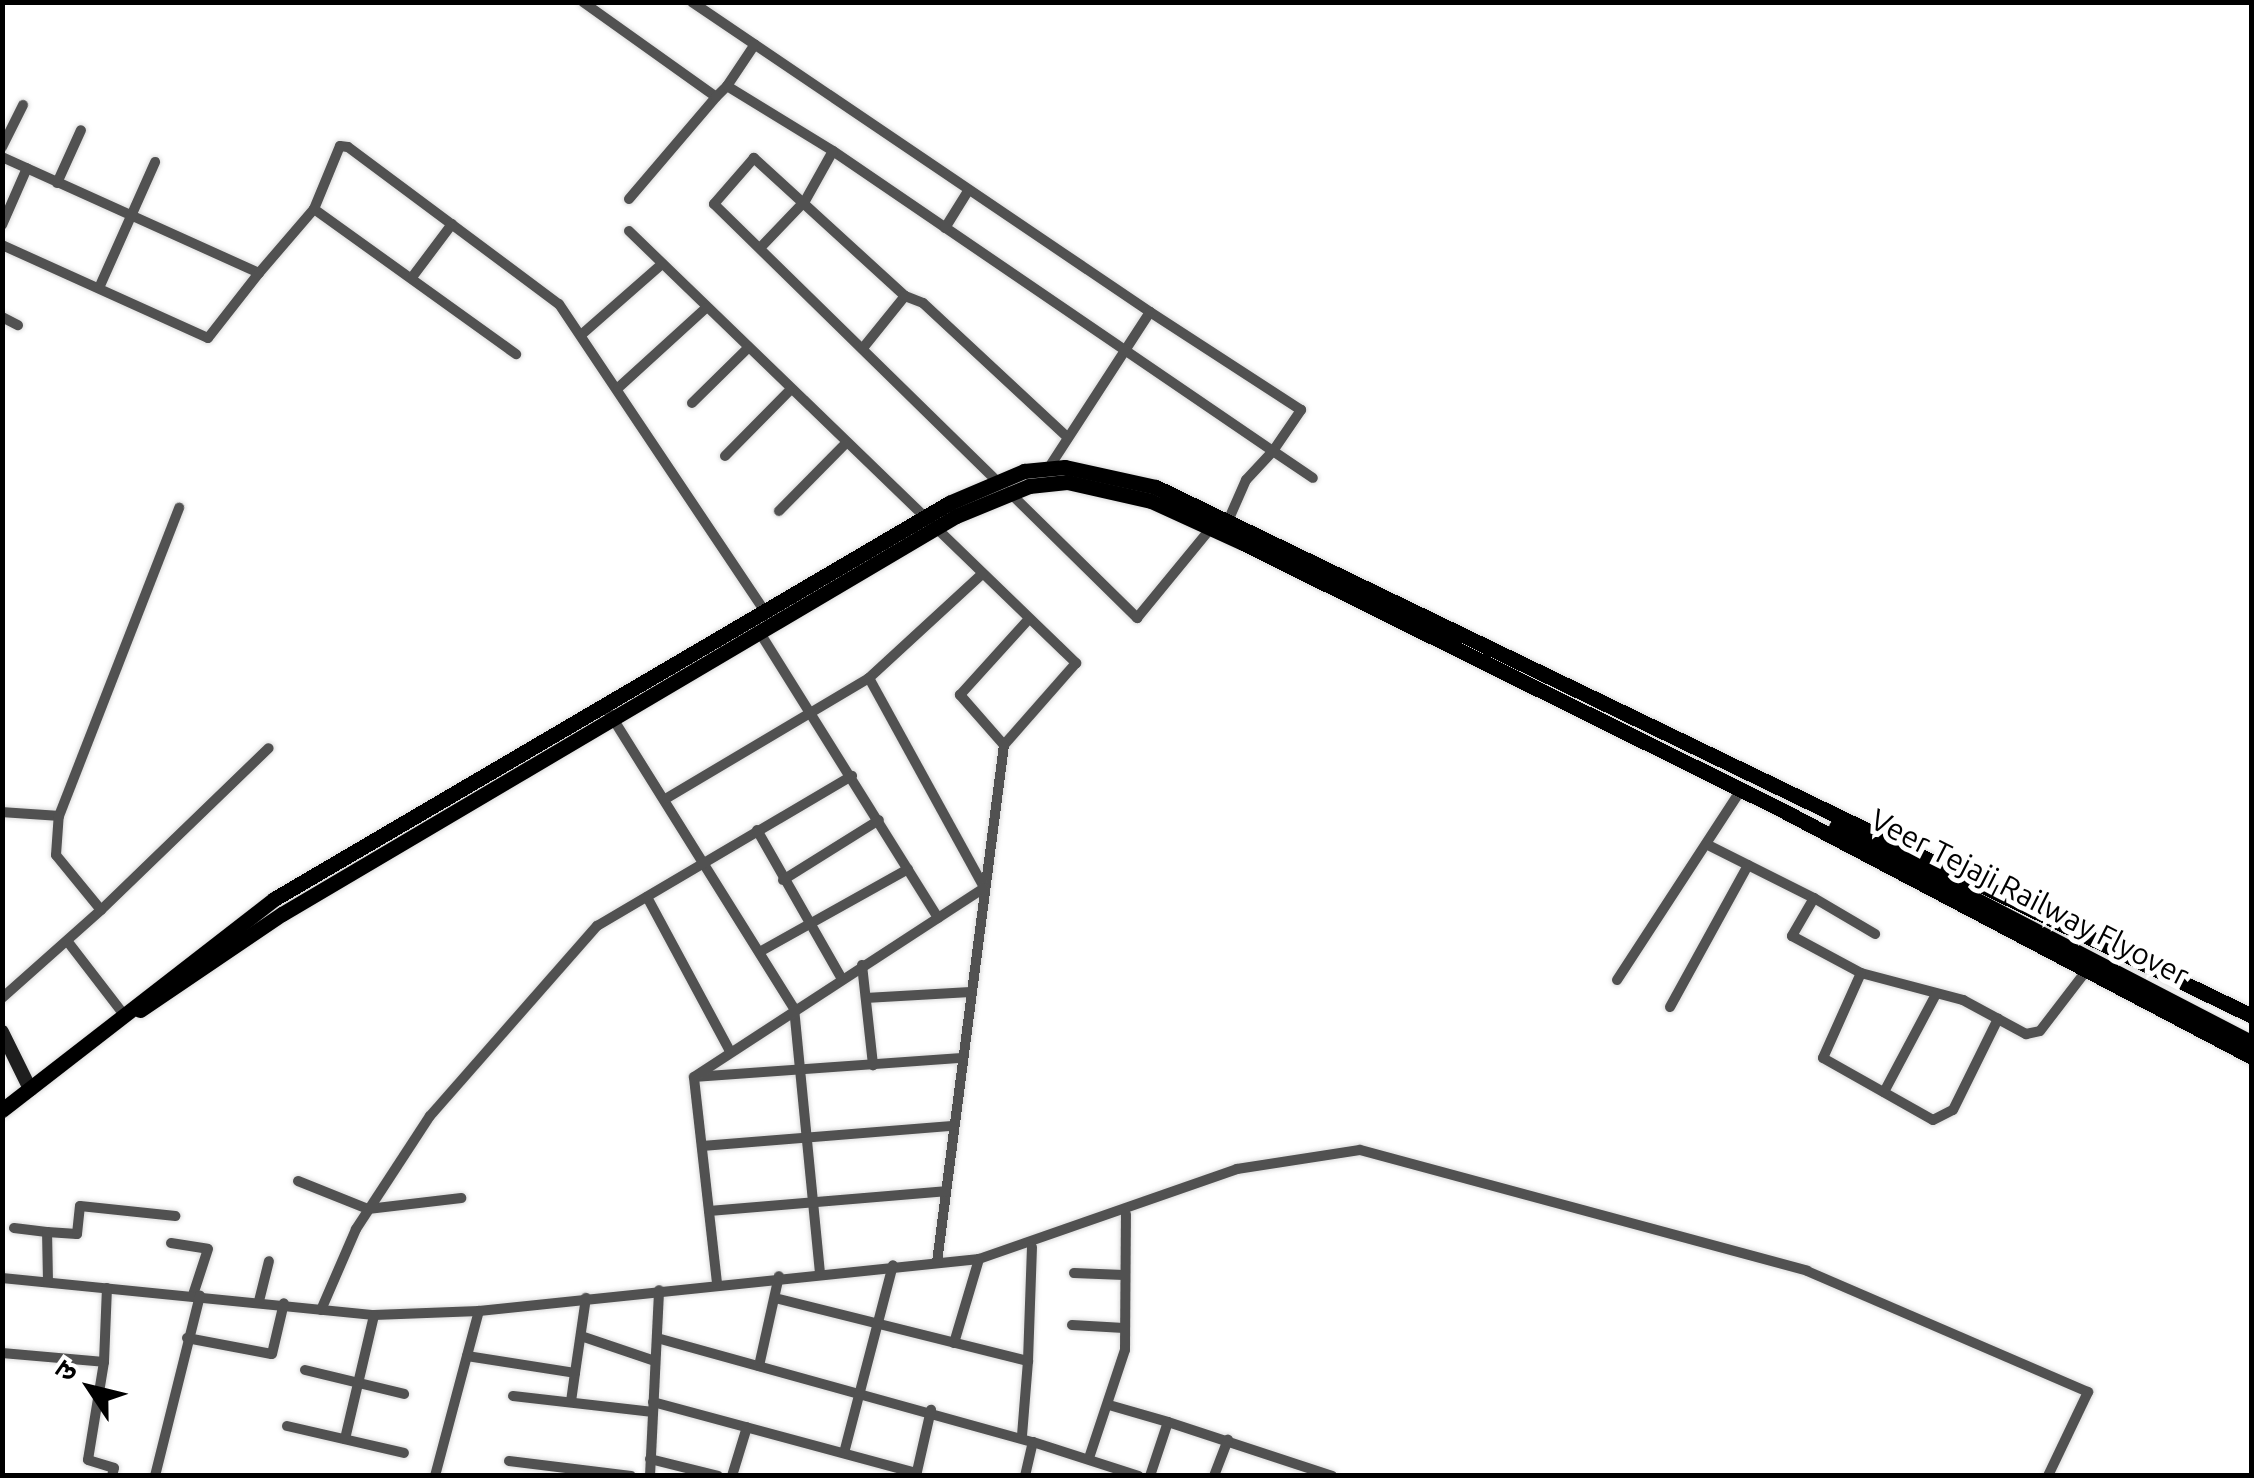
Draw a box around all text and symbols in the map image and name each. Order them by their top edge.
street label: Veer Tejaji Railway Flyover [1865,801,2195,993]
north arrow [40,1338,140,1438]
text: उ [48,1355,82,1386]

